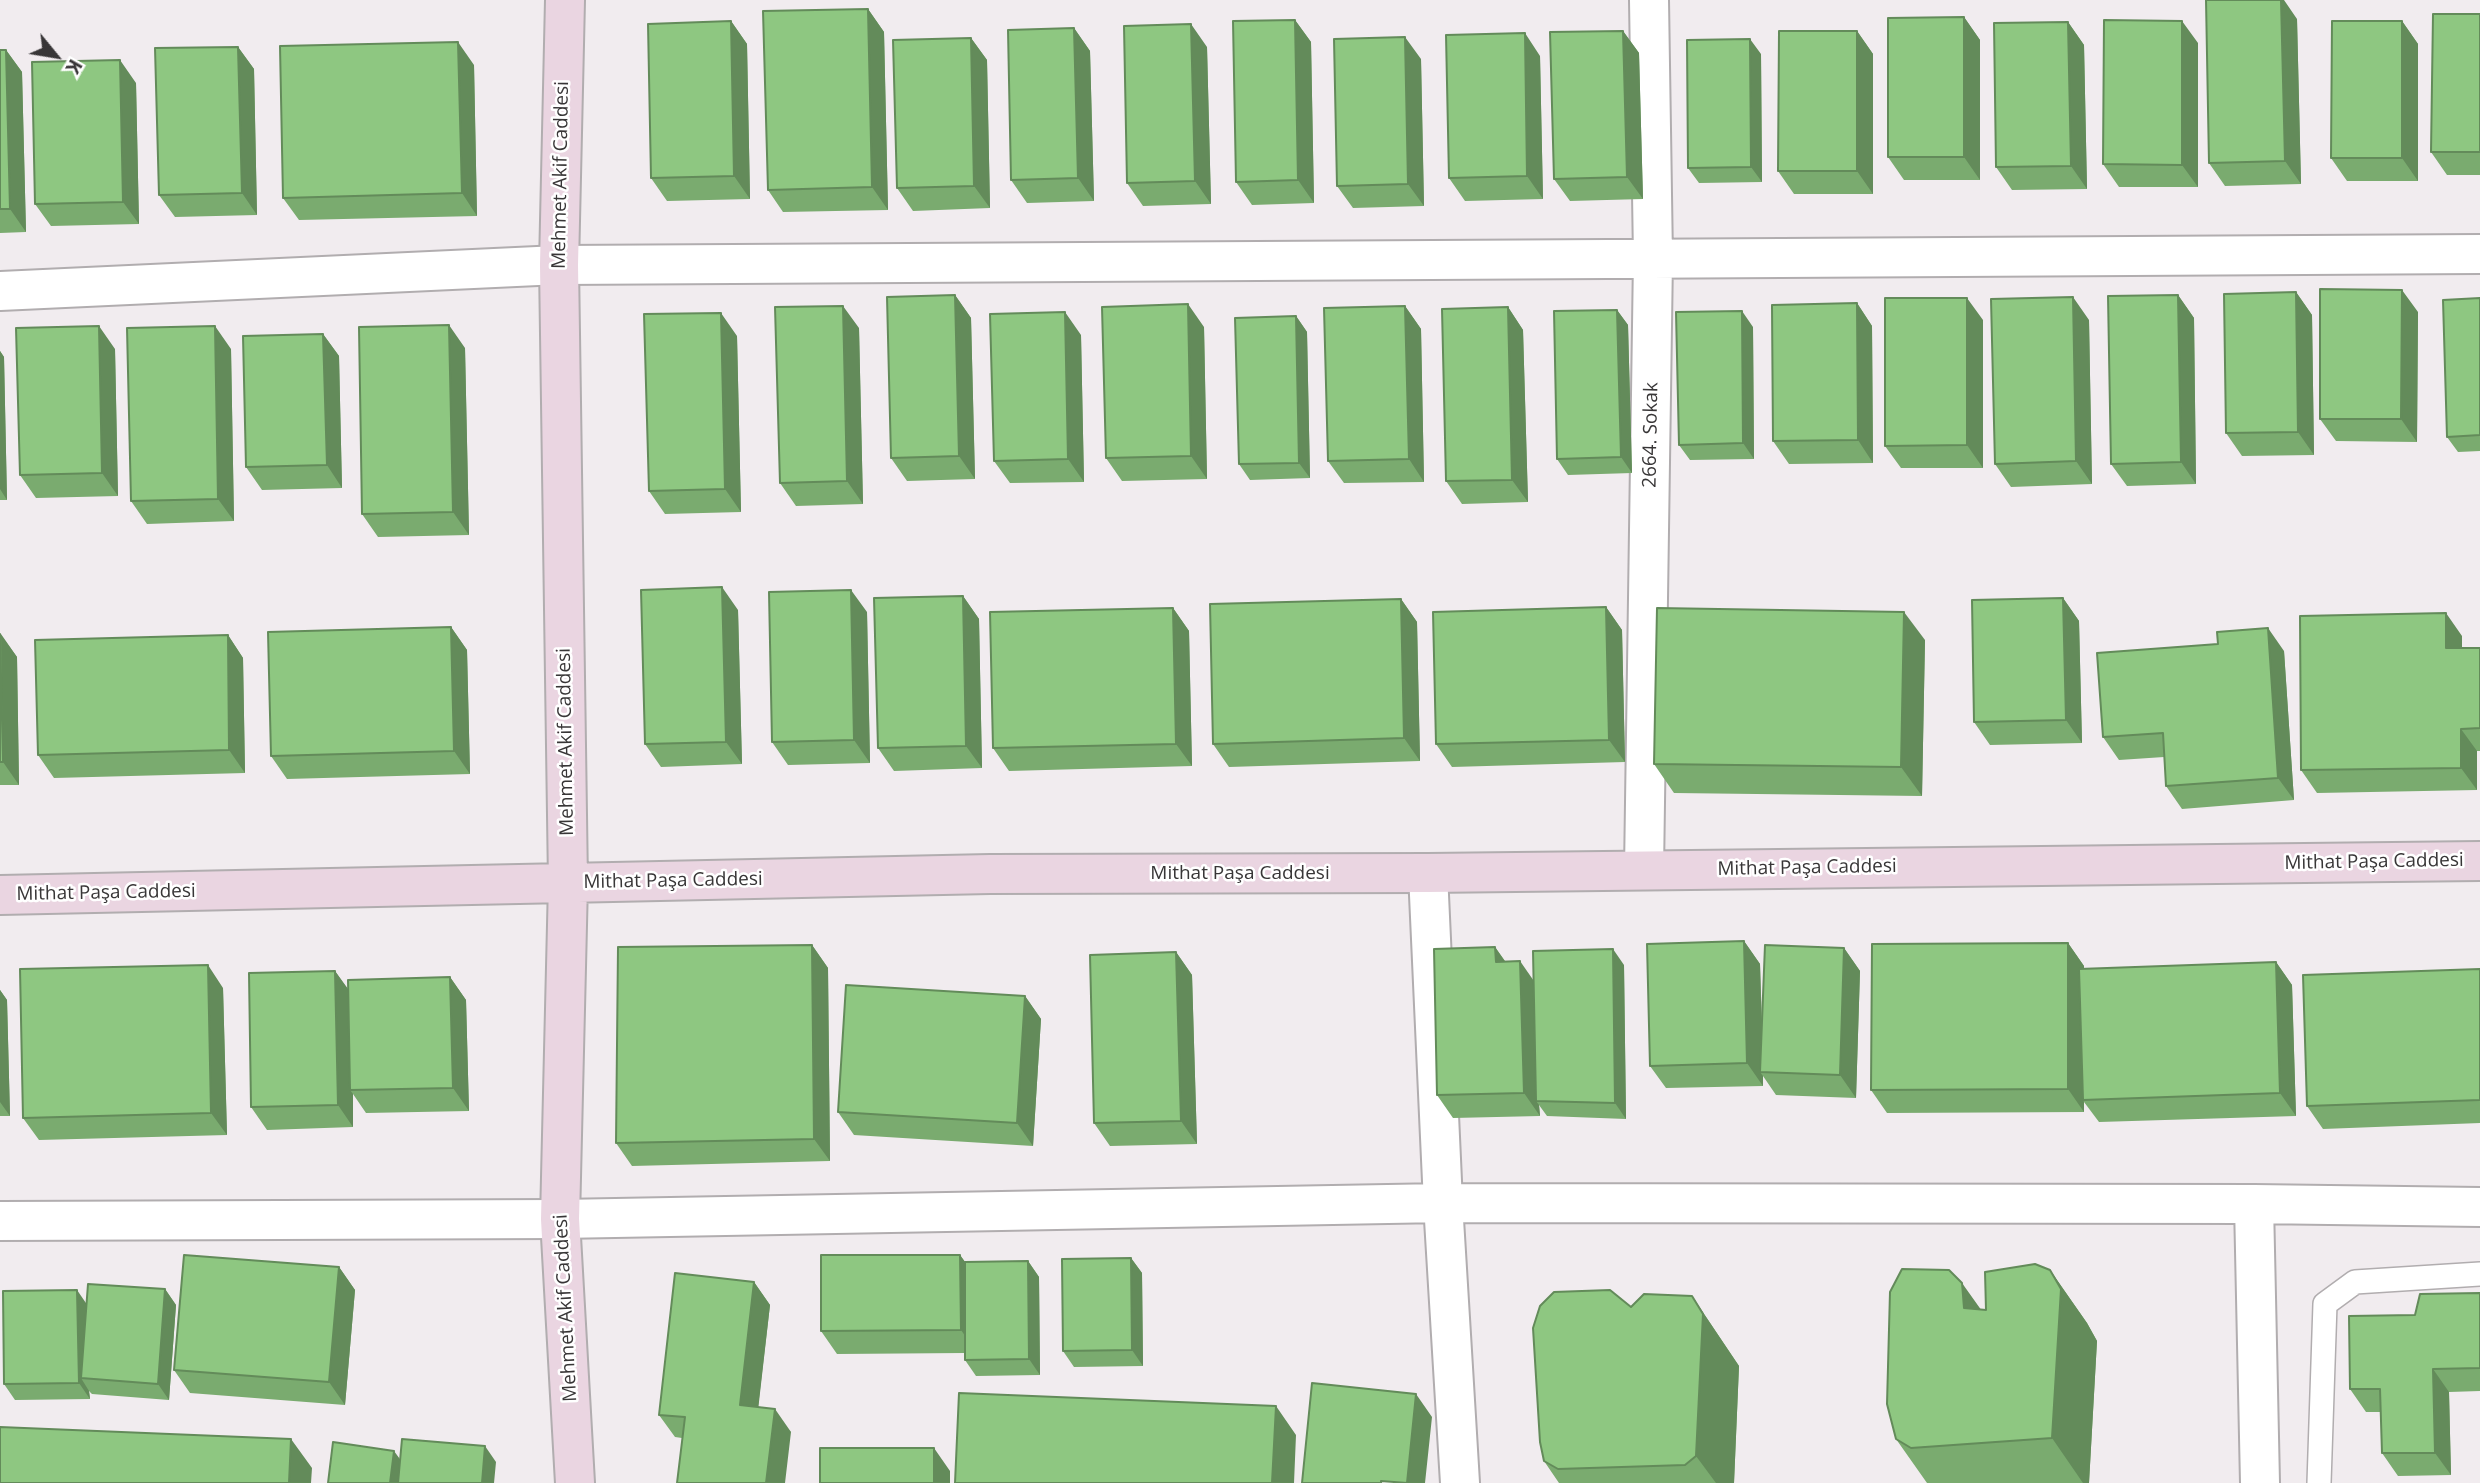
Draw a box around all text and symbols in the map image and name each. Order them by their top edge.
north arrow [21,21,91,91]
text: K [60,55,89,78]
street label: Mehmet Akif Caddesi [548,81,574,269]
street label: 2664. Sokak [1639,382,1663,488]
street label: Mehmet Akif Caddesi [553,648,579,836]
street label: Mithat Paşa Caddesi [2284,849,2464,875]
street label: Mithat Paşa Caddesi [1717,855,1897,881]
street label: Mithat Paşa Caddesi [1150,863,1330,885]
street label: Mithat Paşa Caddesi [583,868,763,894]
street label: Mithat Paşa Caddesi [16,880,196,906]
street label: Mehmet Akif Caddesi [550,1214,582,1402]

